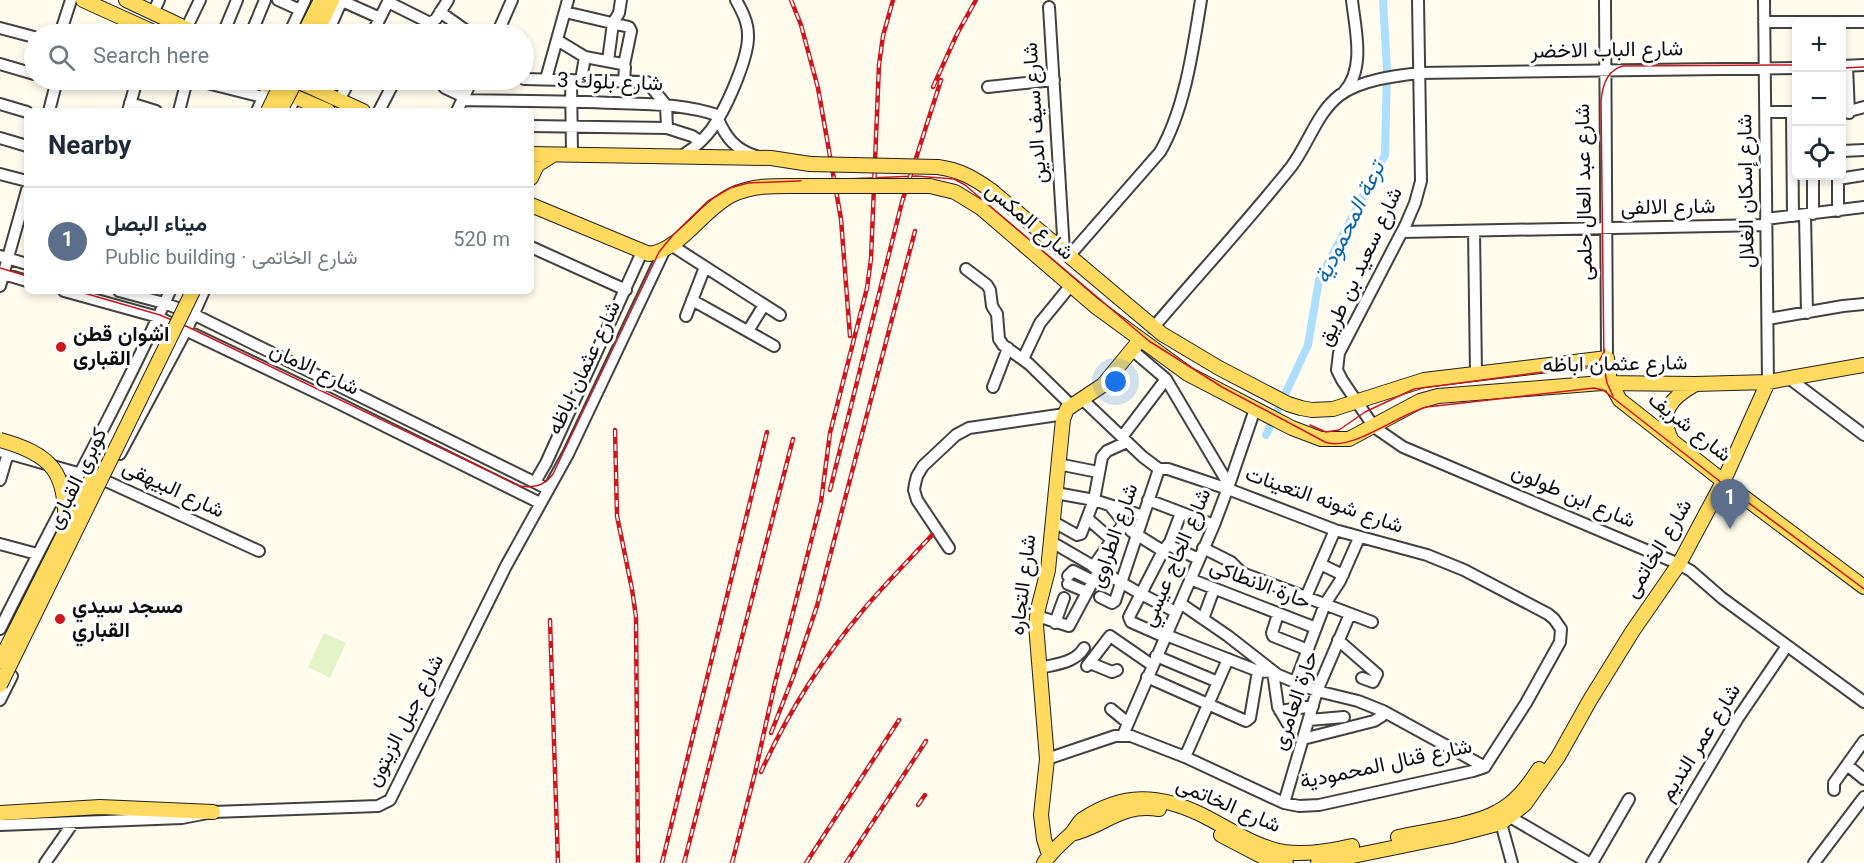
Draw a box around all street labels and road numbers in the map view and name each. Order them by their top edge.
street label: شارع الباب الاخضر [1529,33,1684,69]
street label: شارع سيف الدين [1015,41,1057,185]
street label: شارع بلوك 3 [556,65,664,101]
street label: شارع عبد العال حلمى [1567,103,1603,281]
street label: شارع إسكان الغلال [1729,114,1765,268]
street label: شارع المكس [977,175,1081,269]
street label: شارع سعيد بن طريق [1310,182,1412,352]
street label: شارع الالفى [1620,191,1716,225]
street label: شارع عثمان اباظه [539,295,631,441]
street label: شارع الامان [264,335,364,405]
street label: شارع عثمان اباظه [1542,347,1688,383]
street label: شارع شريف [1640,385,1738,471]
street label: كوبرى القبارى [39,423,117,535]
street label: شارع البيهقى [116,452,230,528]
street label: شارع ابن طولون [1506,456,1640,538]
street label: شارع شونه التعينات [1240,458,1408,544]
street label: شارع الطراوى [1082,479,1148,593]
street label: شارع الحاج عيسي [1133,483,1221,633]
street label: شارع الخاتمى [1616,493,1702,605]
street label: شارع التجاره [1001,533,1047,637]
street label: حارة الانطاكى [1205,551,1315,619]
street label: حارة العامرى [1264,647,1328,755]
street label: شارع جبل الزيتون [358,649,454,793]
street label: شارع عمر النديم [1652,678,1750,808]
street label: شارع قنال المحمودية [1297,731,1475,799]
street label: شارع الخاتمى [1170,769,1286,843]

